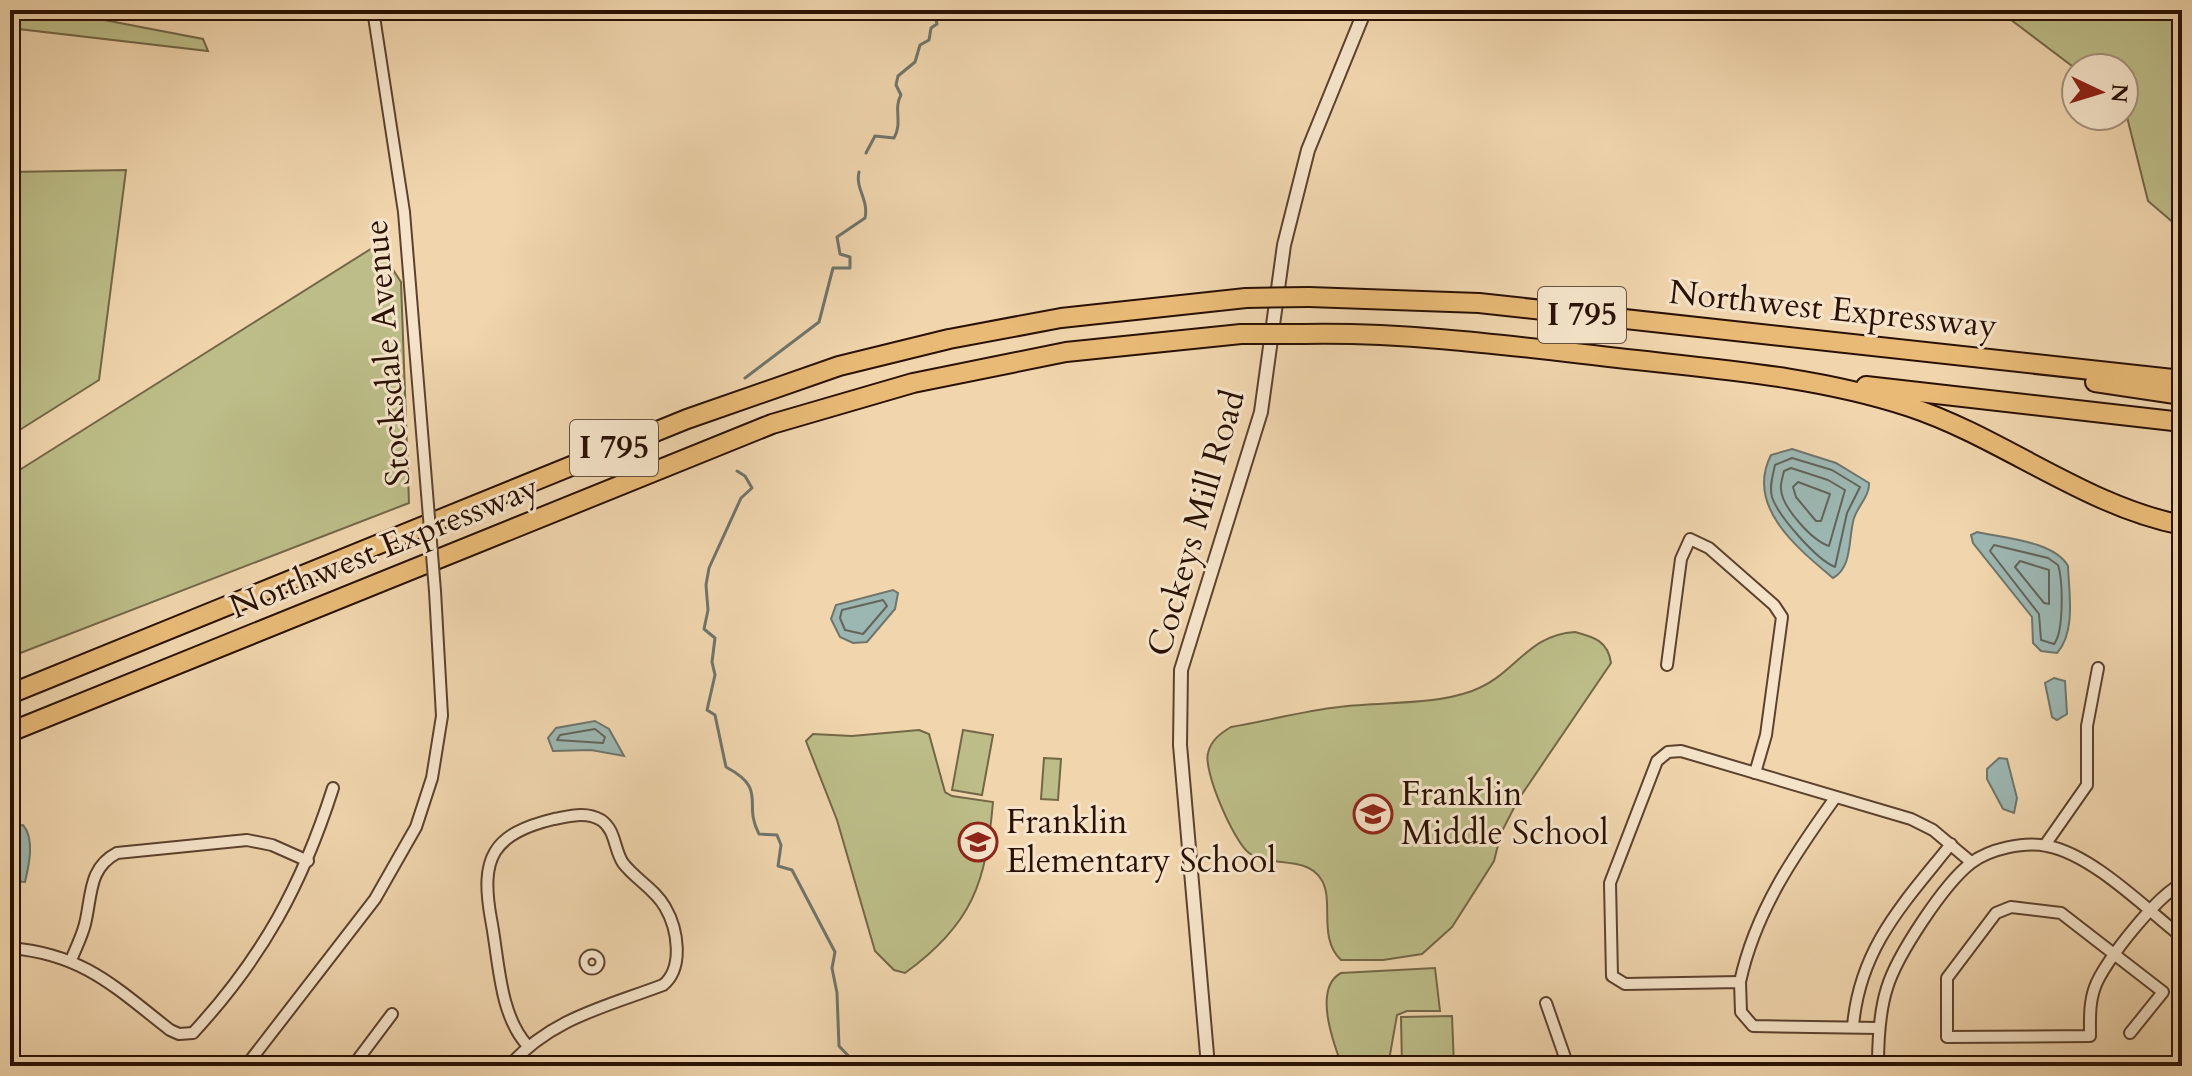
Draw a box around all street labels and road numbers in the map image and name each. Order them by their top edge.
street label: Stocksdale Avenue [352,218,422,488]
street label: Northwest Expressway [1667,269,1999,349]
road number: I 795 [1538,287,1626,343]
street label: Cockeys Mill Road [1136,385,1256,661]
road number: I 795 [570,420,658,476]
street label: Northwest Expressway [223,464,545,630]

